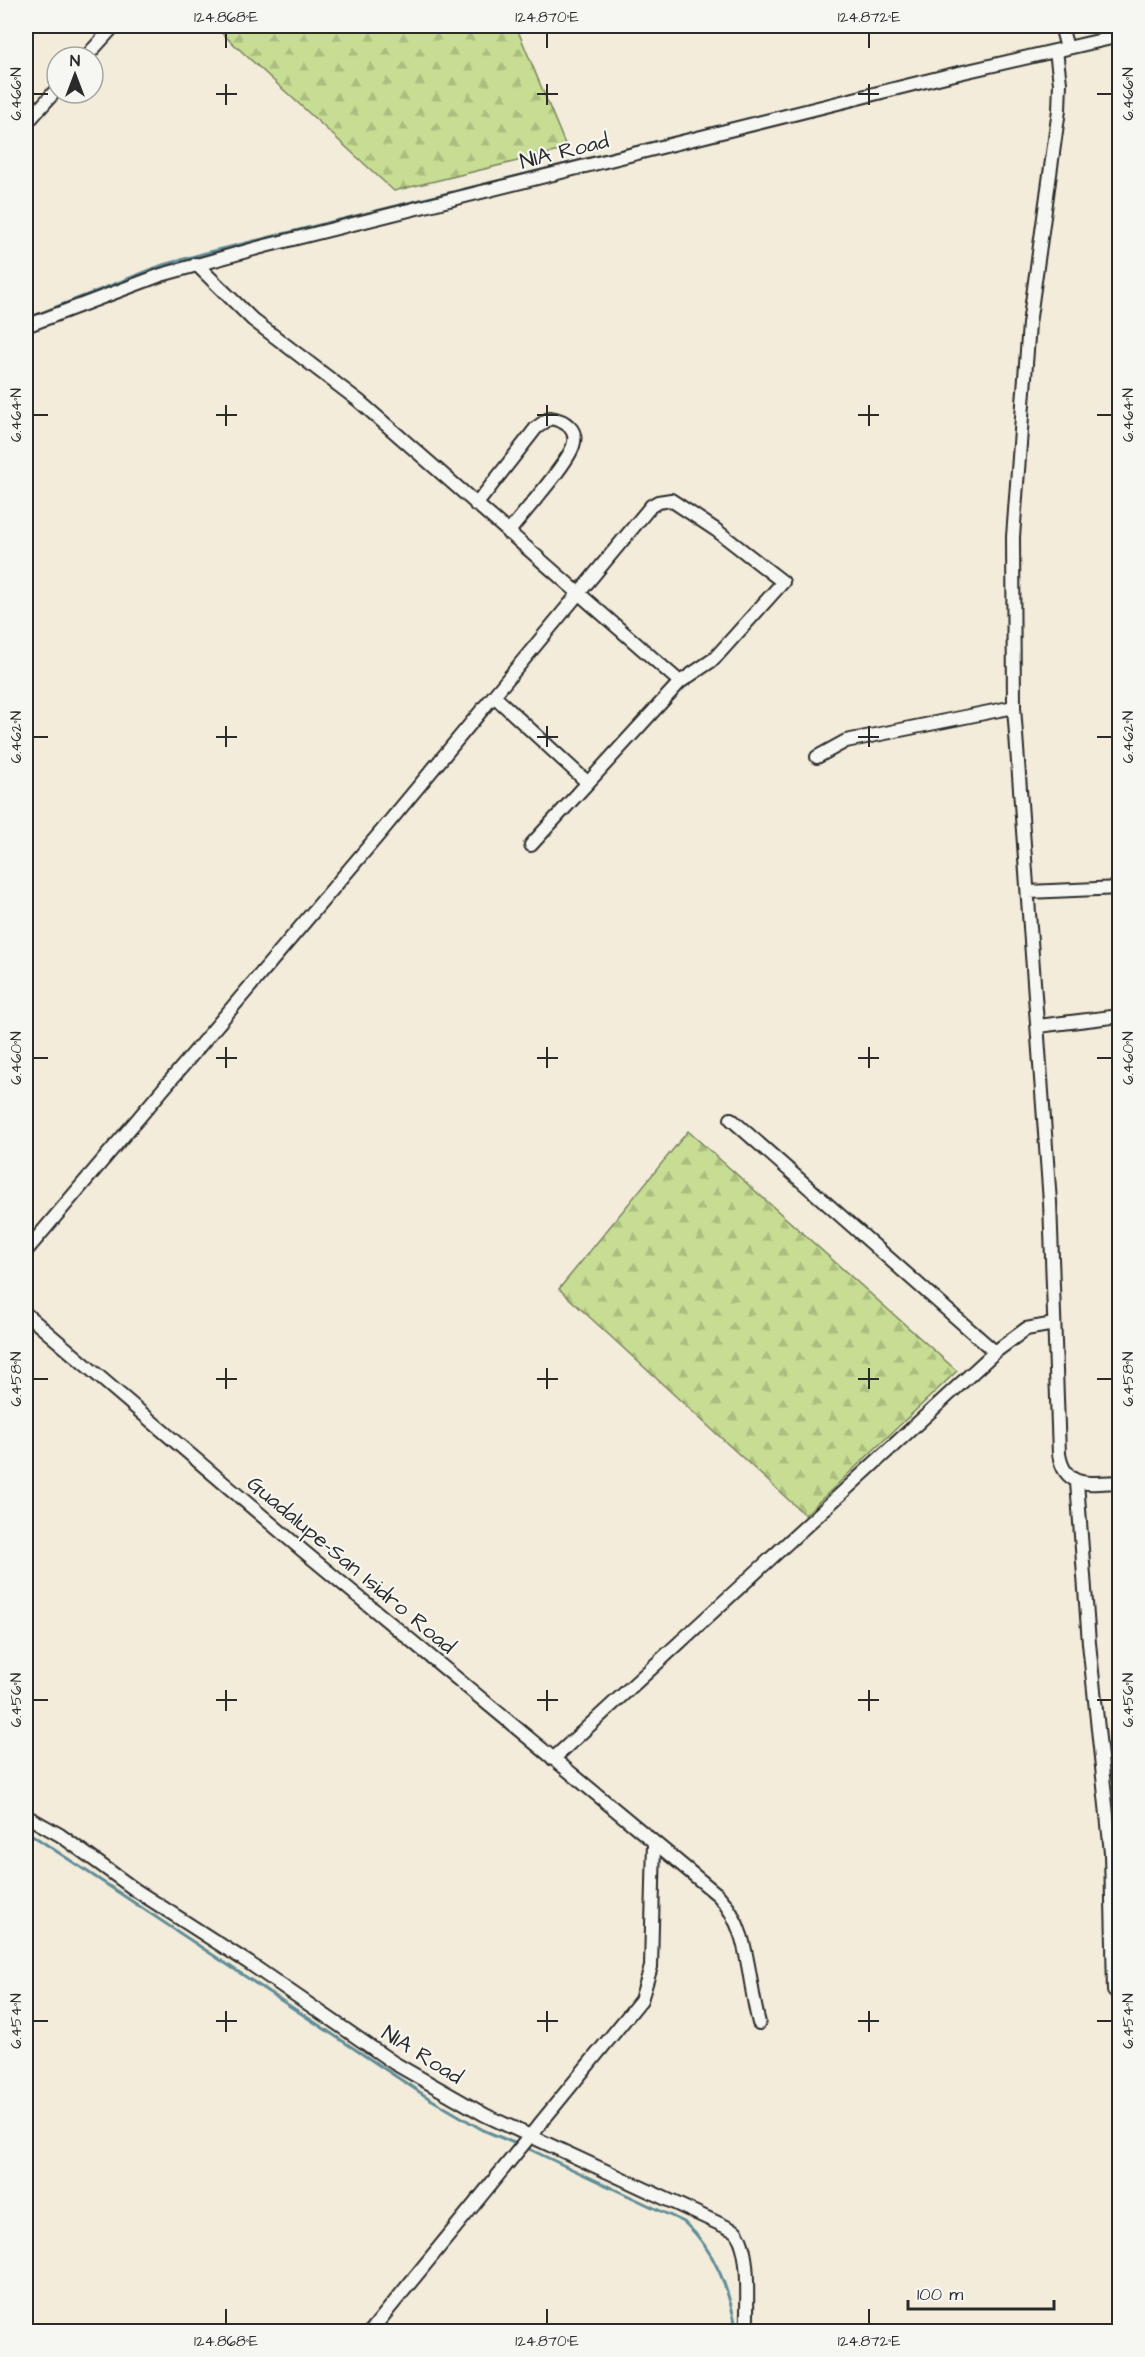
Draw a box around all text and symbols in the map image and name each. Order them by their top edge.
text: 124.868°E [194,7,258,28]
text: 124.870°E [515,7,579,28]
text: 124.872°E [838,7,900,28]
north arrow [45,45,105,105]
text: N [70,50,80,72]
text: 6.466°N [6,67,27,121]
text: 6.466°N [1118,67,1139,121]
street label: NIA Road [517,125,612,177]
text: 6.464°N [6,388,27,442]
text: 6.464°N [1118,388,1139,442]
text: 6.462°N [6,711,27,763]
text: 6.462°N [1118,711,1139,763]
text: 6.460°N [6,1031,27,1085]
text: 6.460°N [1118,1031,1139,1085]
text: 6.458°N [6,1352,27,1406]
text: 6.458°N [1118,1352,1139,1406]
street label: Guadalupe-San Isidro Road [240,1469,462,1662]
text: 6.456°N [6,1673,27,1727]
text: 6.456°N [1118,1673,1139,1727]
text: 6.454°N [6,1993,27,2049]
text: 6.454°N [1118,1993,1139,2049]
street label: NIA Road [376,2018,469,2092]
scale bar [908,2273,1054,2311]
text: 100 m [917,2282,963,2307]
text: 124.868°E [194,2331,258,2352]
text: 124.870°E [515,2331,579,2352]
text: 124.872°E [838,2331,900,2352]

